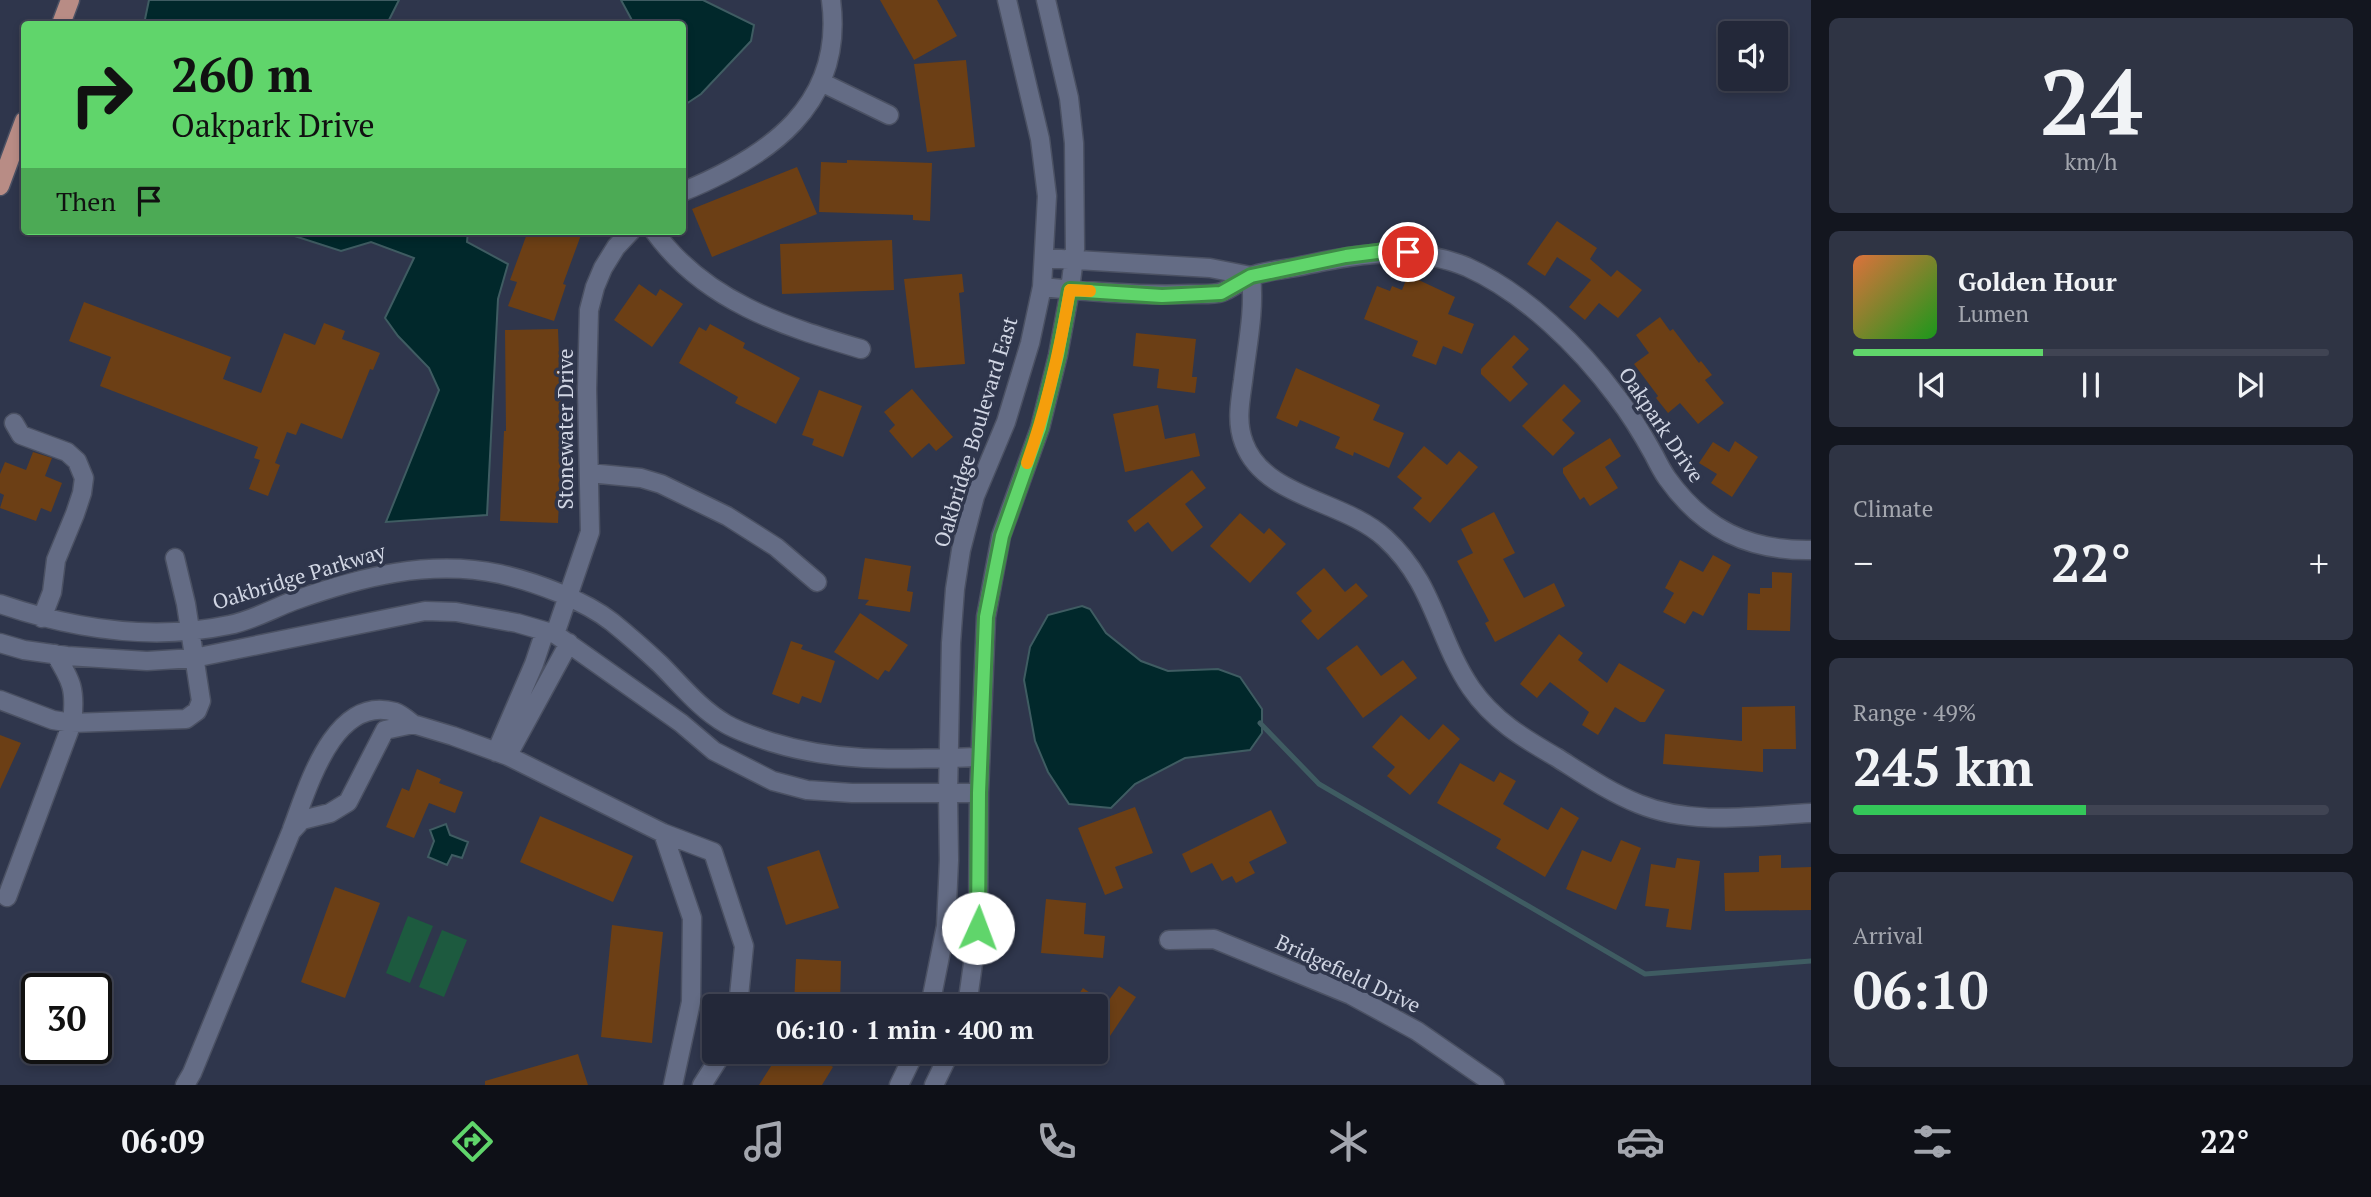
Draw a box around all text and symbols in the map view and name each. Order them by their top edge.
map controls [1718,21,1788,91]
button: sound [1718,21,1788,91]
text: 24 [2040,40,2142,161]
text: 260 m [171,41,313,106]
icon: right [56,49,147,140]
text: Oakpark Drive [171,104,375,146]
text: km/h [2064,146,2118,177]
icon: arrive [130,182,168,220]
text: Then [56,184,116,218]
pin [1378,222,1438,282]
icon: arrive [1389,233,1427,271]
text: Golden Hour [1958,264,2117,298]
text: Lumen [1958,298,2029,329]
street label: Oakbridge Boulevard East [927,313,1024,551]
street label: Stonewater Drive [551,348,579,510]
street label: Oakpark Drive [1613,361,1711,488]
icon: previous [1913,366,1951,404]
icon: pause [2072,366,2110,404]
icon: next [2231,366,2269,404]
text: Climate [1853,493,1933,524]
text: 22° [2051,528,2131,597]
street label: Oakbridge Parkway [209,536,389,616]
text: − [1853,538,1873,588]
text: + [2309,538,2329,588]
text: Range · 49% [1853,697,1976,728]
text: 245 km [1853,732,2034,801]
position arrow [941,891,1015,965]
text: Arrival [1853,920,1924,951]
street label: Bridgefield Drive [1271,927,1425,1019]
text: 06:10 [1853,955,1988,1024]
speed limit sign: 30 [21,973,112,1064]
text: 06:10 · 1 min · 400 m [776,1012,1034,1046]
icon: directions [448,1117,497,1166]
icon: music [740,1117,789,1166]
icon: phone [1032,1117,1081,1166]
icon: climate [1324,1117,1373,1166]
icon: car [1616,1117,1665,1166]
icon: filters [1908,1117,1957,1166]
text: 06:09 [122,1120,205,1162]
text: 22° [2200,1120,2249,1162]

